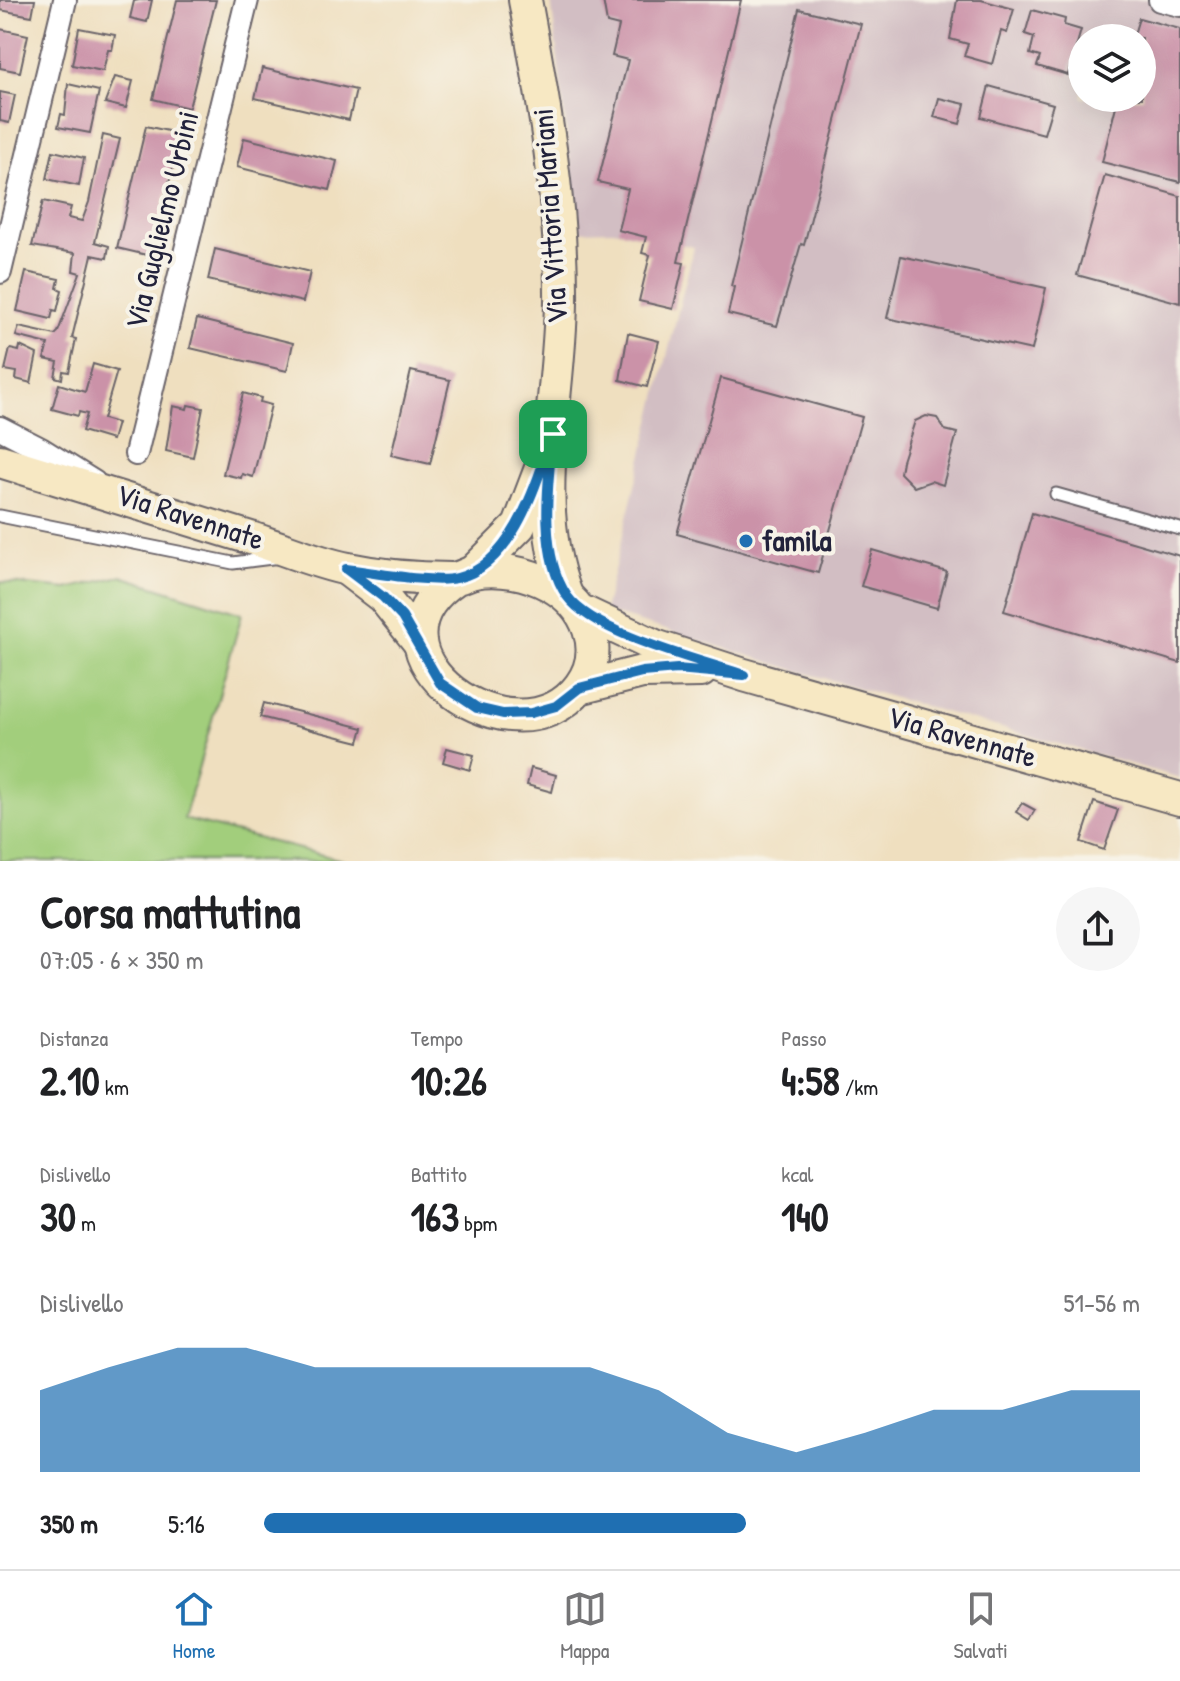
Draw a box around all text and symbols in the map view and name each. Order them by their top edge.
map controls [1068,24,1156,112]
button: layers [1068,24,1156,112]
street label: Via Guglielmo Urbini [115,107,207,333]
street label: Via Vittoria Mariani [522,107,576,325]
pin [519,400,587,468]
icon: arrive [531,412,575,456]
street label: Via Ravennate [112,473,269,559]
place label: famila [762,520,832,560]
marker: famila [737,532,755,550]
street label: Via Ravennate [883,696,1041,776]
text: Corsa mattutina [40,882,300,942]
button: share [1056,887,1140,971]
text: 07:05 · 6 × 350 m [40,942,203,977]
text: Distanza [40,1023,108,1053]
text: Tempo [411,1023,463,1053]
text: Passo [781,1023,826,1053]
text: 2.10 [40,1053,100,1107]
text: 10:26 [411,1053,487,1107]
text: 4:58 [781,1053,840,1107]
text: km [100,1072,129,1102]
text: /km [840,1072,878,1102]
text: Dislivello [40,1159,111,1189]
text: Battito [411,1159,467,1189]
text: kcal [781,1159,813,1189]
text: 30 [40,1189,76,1243]
text: 163 [411,1189,459,1243]
text: 140 [781,1189,829,1243]
text: m [76,1208,96,1238]
text: bpm [459,1208,498,1238]
text: Dislivello [40,1285,123,1320]
text: 51–56 m [1064,1285,1140,1320]
text: 350 m [40,1506,98,1541]
text: 5:16 [168,1506,205,1541]
tab: Home [172,1587,216,1665]
tab: Mappa [560,1587,609,1665]
tab: Salvati [953,1587,1008,1665]

